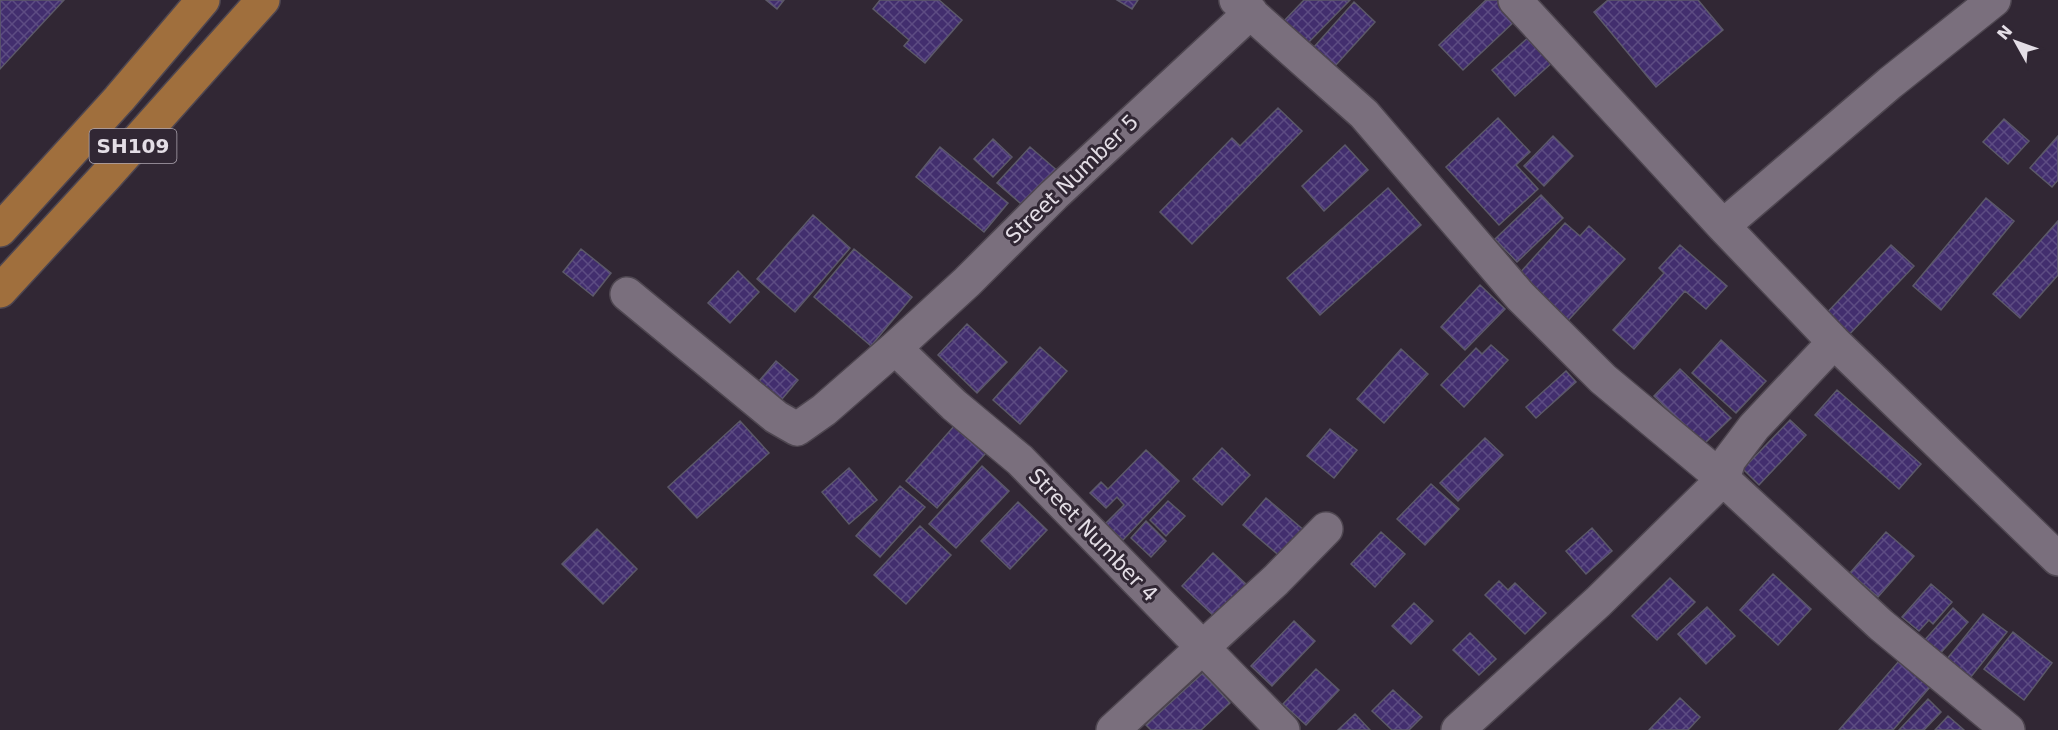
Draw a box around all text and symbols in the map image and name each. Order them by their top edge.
north arrow [1986,12,2046,72]
text: N [1993,21,2016,44]
street label: Street Number 5 [1001,110,1143,248]
road number: SH109 [90,129,176,163]
street label: Street Number 4 [1024,464,1162,606]

